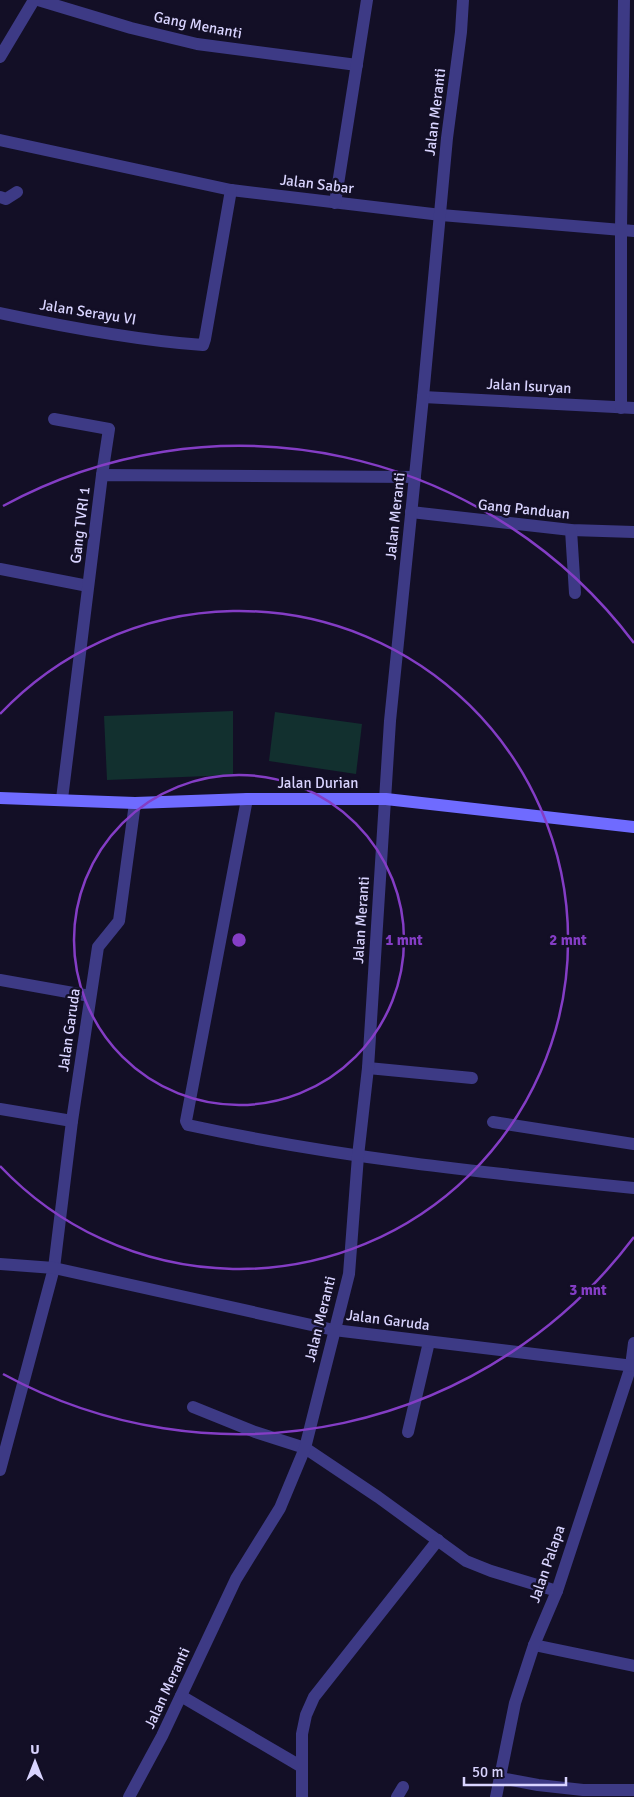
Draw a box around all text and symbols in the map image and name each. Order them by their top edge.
street label: Gang Menanti [152,8,244,42]
street label: Jalan Meranti [421,67,449,157]
street label: Jalan Sabar [279,171,356,198]
street label: Jalan Serayu VI [38,295,138,329]
street label: Jalan Isuryan [486,375,572,397]
street label: Jalan Meranti [381,471,409,561]
street label: Gang TVRI 1 [66,485,94,565]
street label: Gang Panduan [477,495,571,523]
street label: Jalan Durian [277,774,359,792]
street label: Jalan Meranti [349,876,373,964]
centre of rings [230,931,248,949]
text: 1 mnt [385,931,423,949]
text: 2 mnt [549,931,587,949]
street label: Jalan Garuda [54,987,84,1073]
street label: Jalan Meranti [301,1274,339,1364]
text: 3 mnt [569,1281,607,1299]
street label: Jalan Garuda [345,1306,431,1334]
street label: Jalan Palapa [525,1523,569,1605]
street label: Jalan Meranti [140,1644,194,1732]
north arrow [10,1737,60,1787]
text: U [30,1741,40,1758]
scale bar [464,1754,566,1786]
text: 50 m [472,1763,503,1781]

